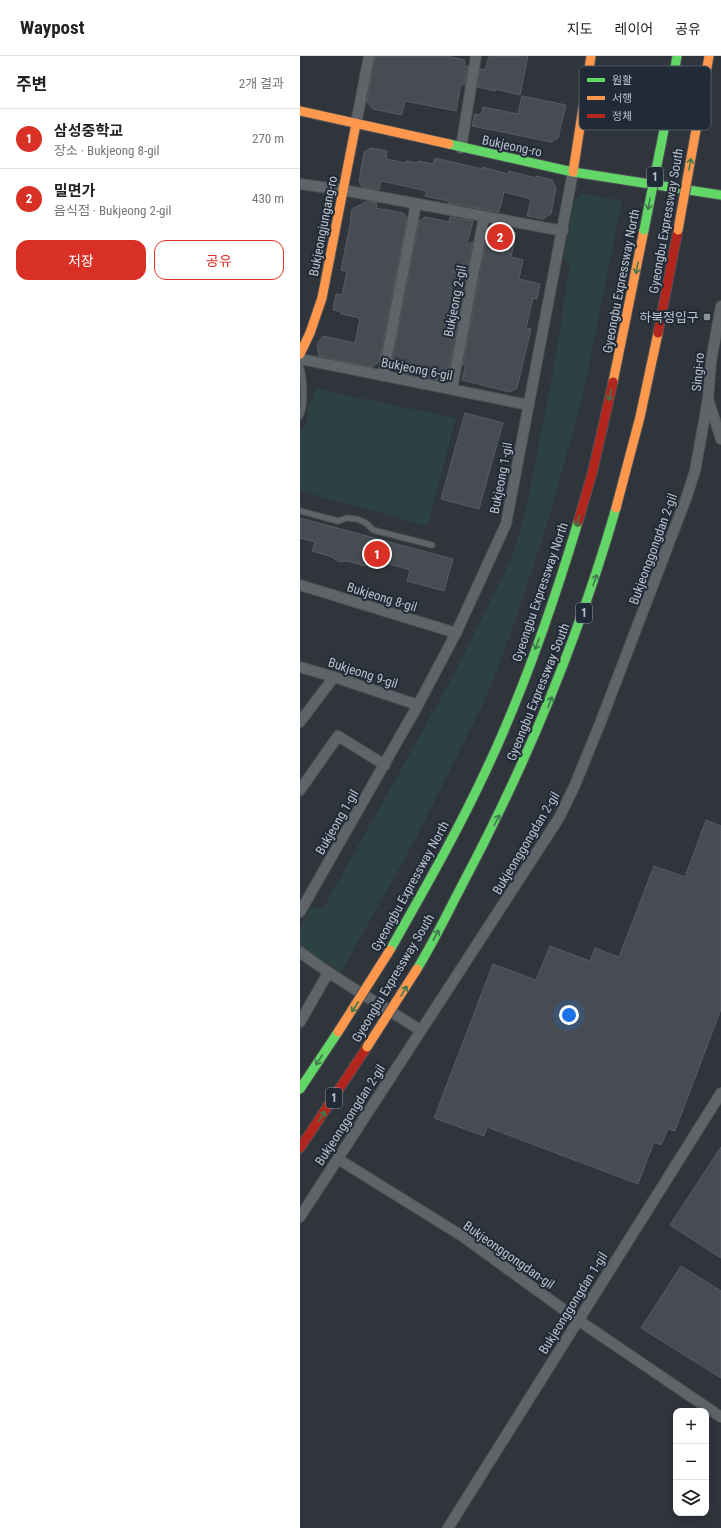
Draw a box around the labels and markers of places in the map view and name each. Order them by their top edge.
pin: 2 [487,222,513,252]
place label: 하북정입구 [639,310,699,325]
marker: 하북정입구 [702,312,712,322]
pin: 1 [364,539,390,569]

